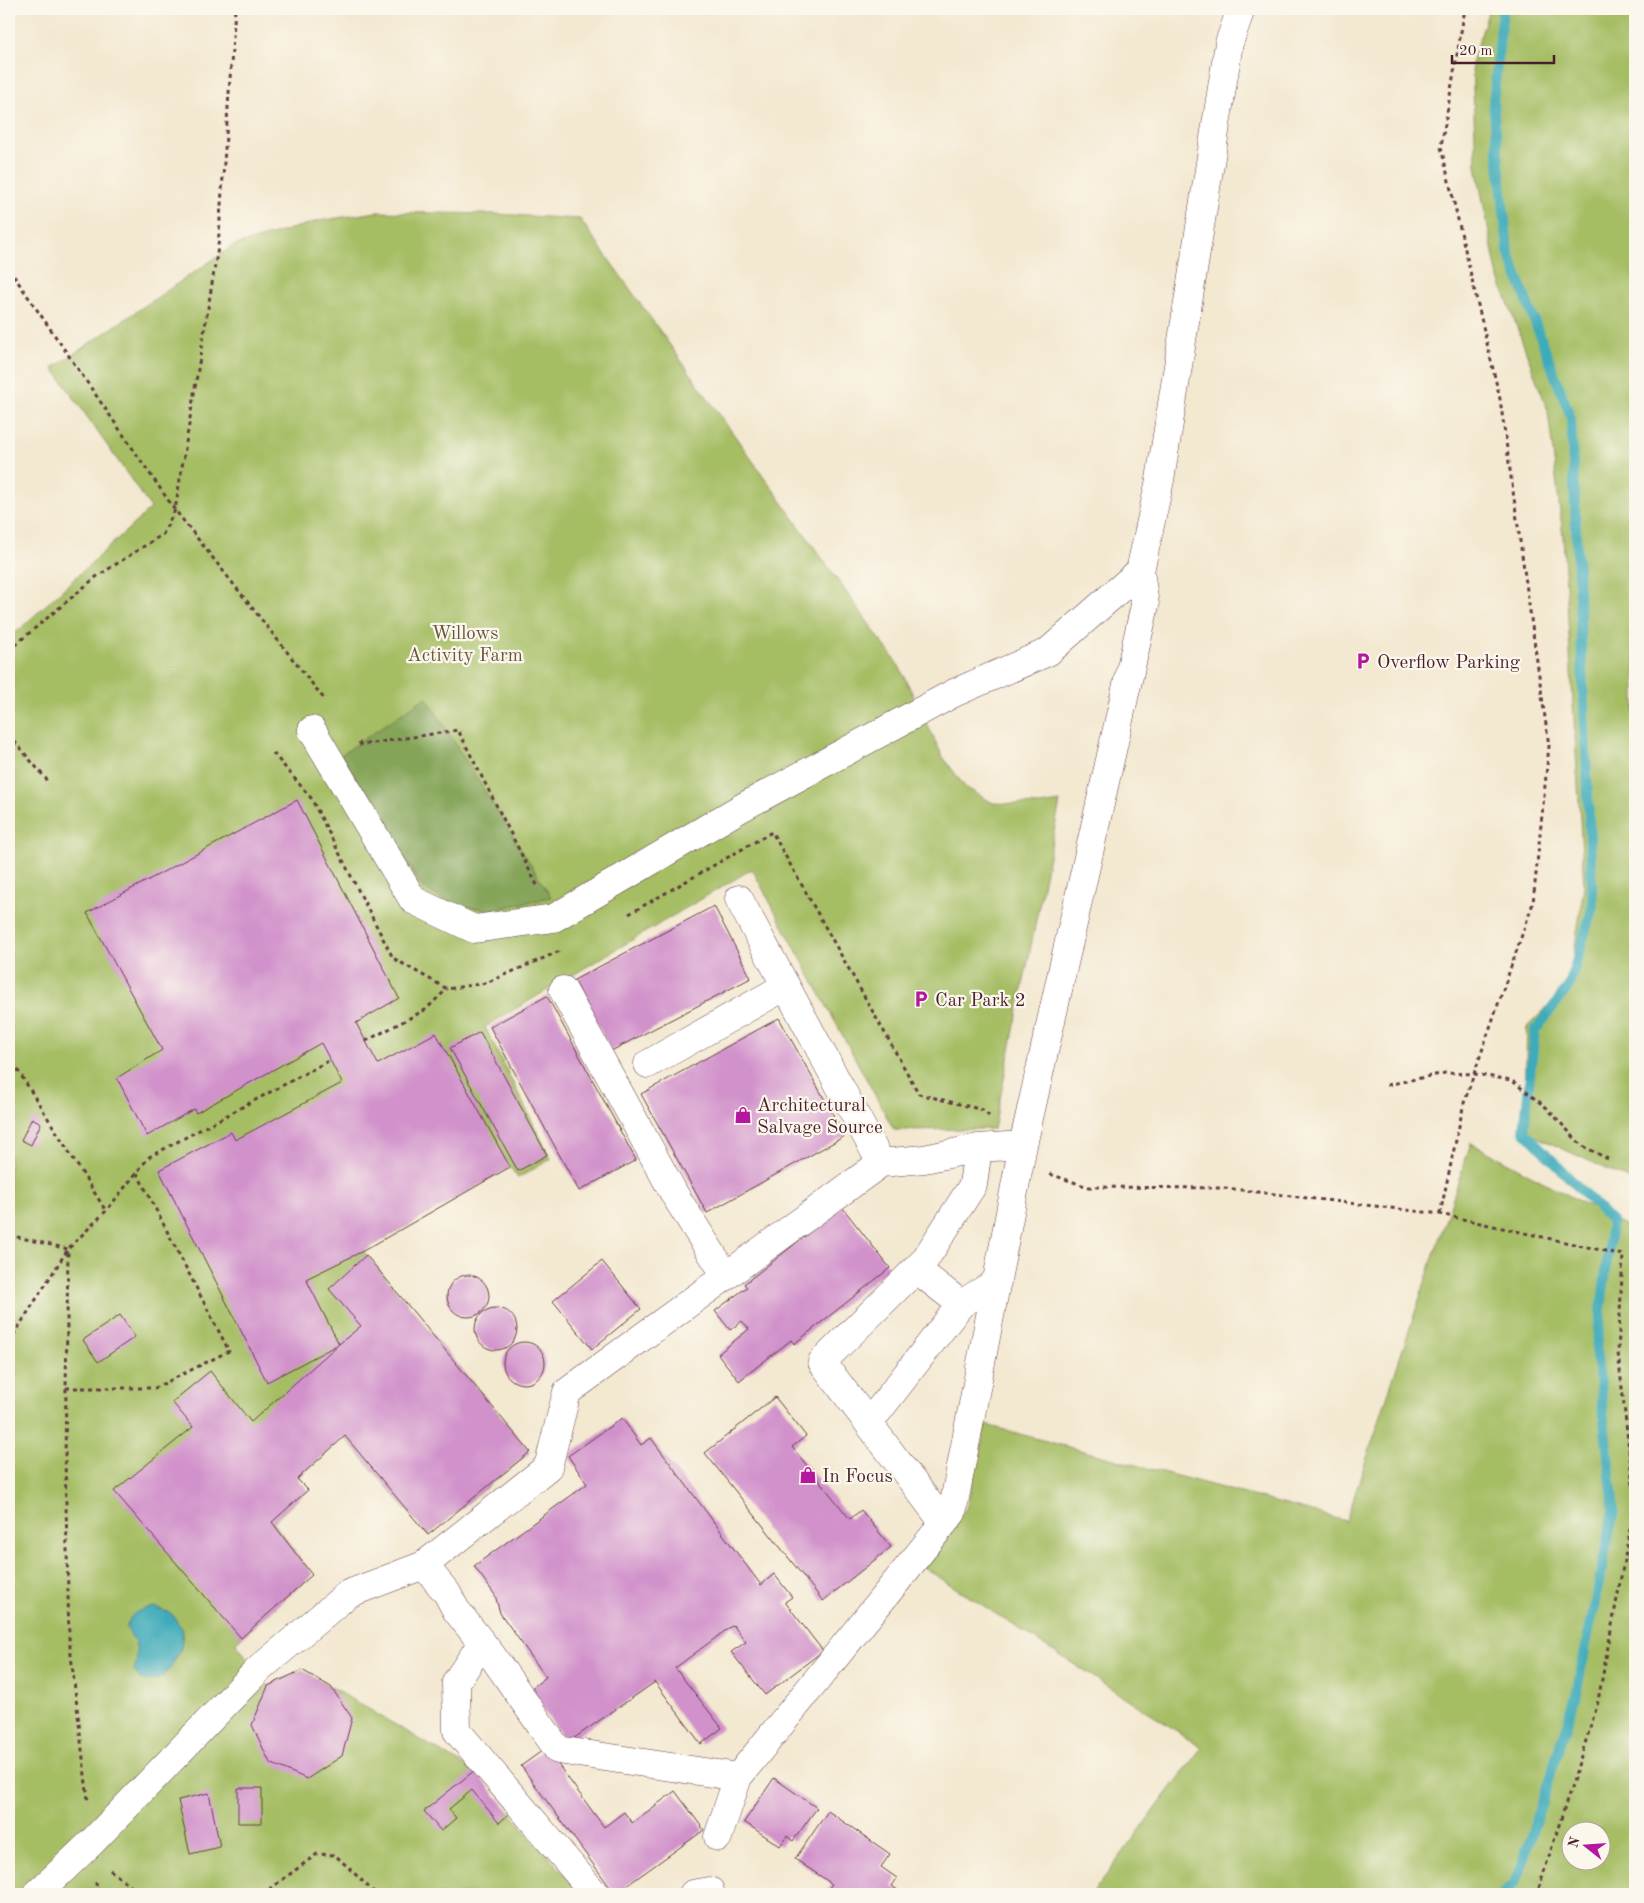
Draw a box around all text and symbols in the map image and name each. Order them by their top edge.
scale bar [1452,32,1554,64]
text: 20 m [1459,44,1493,59]
park label: Willows Activity Farm [407,625,523,666]
parking icon: Overflow Parking [1353,651,1373,671]
place label: Overflow Parking [1377,654,1521,673]
parking icon: Car Park 2 [911,989,931,1009]
place label: Car Park 2 [935,992,1026,1011]
place label: Architectural Salvage Source [757,1097,883,1138]
shop icon: Architectural Salvage Source [733,1105,753,1125]
shop icon: In Focus [798,1465,818,1485]
place label: In Focus [822,1468,893,1487]
north arrow [1562,1820,1612,1870]
text: N [1566,1835,1583,1850]

